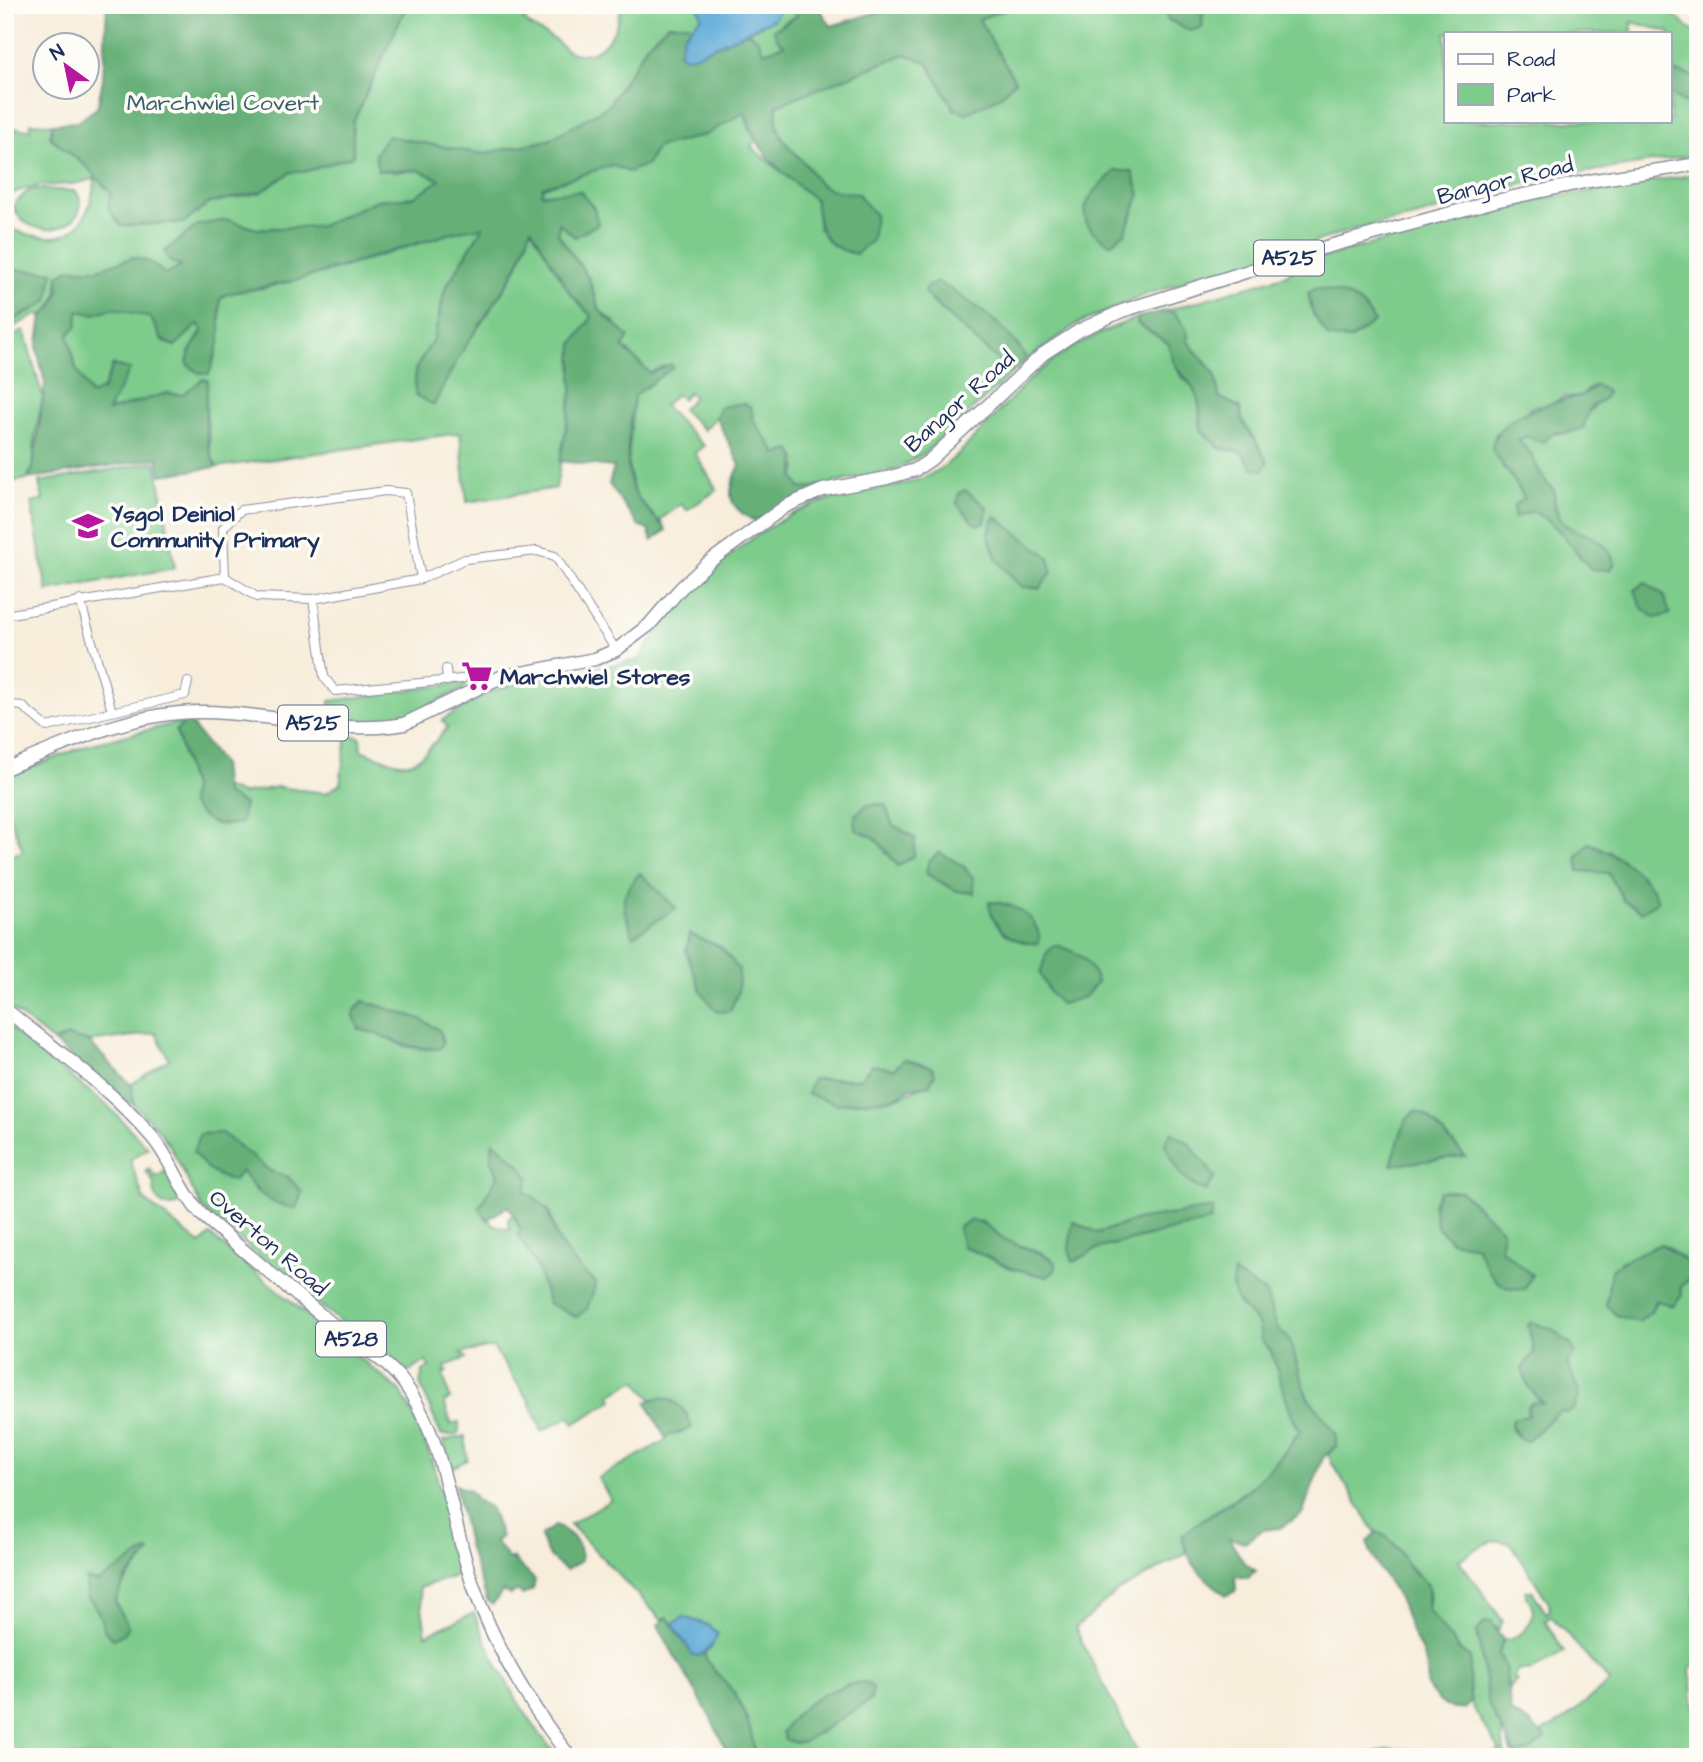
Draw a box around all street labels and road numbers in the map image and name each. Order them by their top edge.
street label: Bangor Road [1434,149,1577,214]
road number: A525 [1254,240,1324,276]
street label: Bangor Road [897,343,1023,461]
road number: A525 [278,706,348,740]
street label: Overton Road [202,1182,335,1304]
road number: A528 [316,1322,386,1356]

